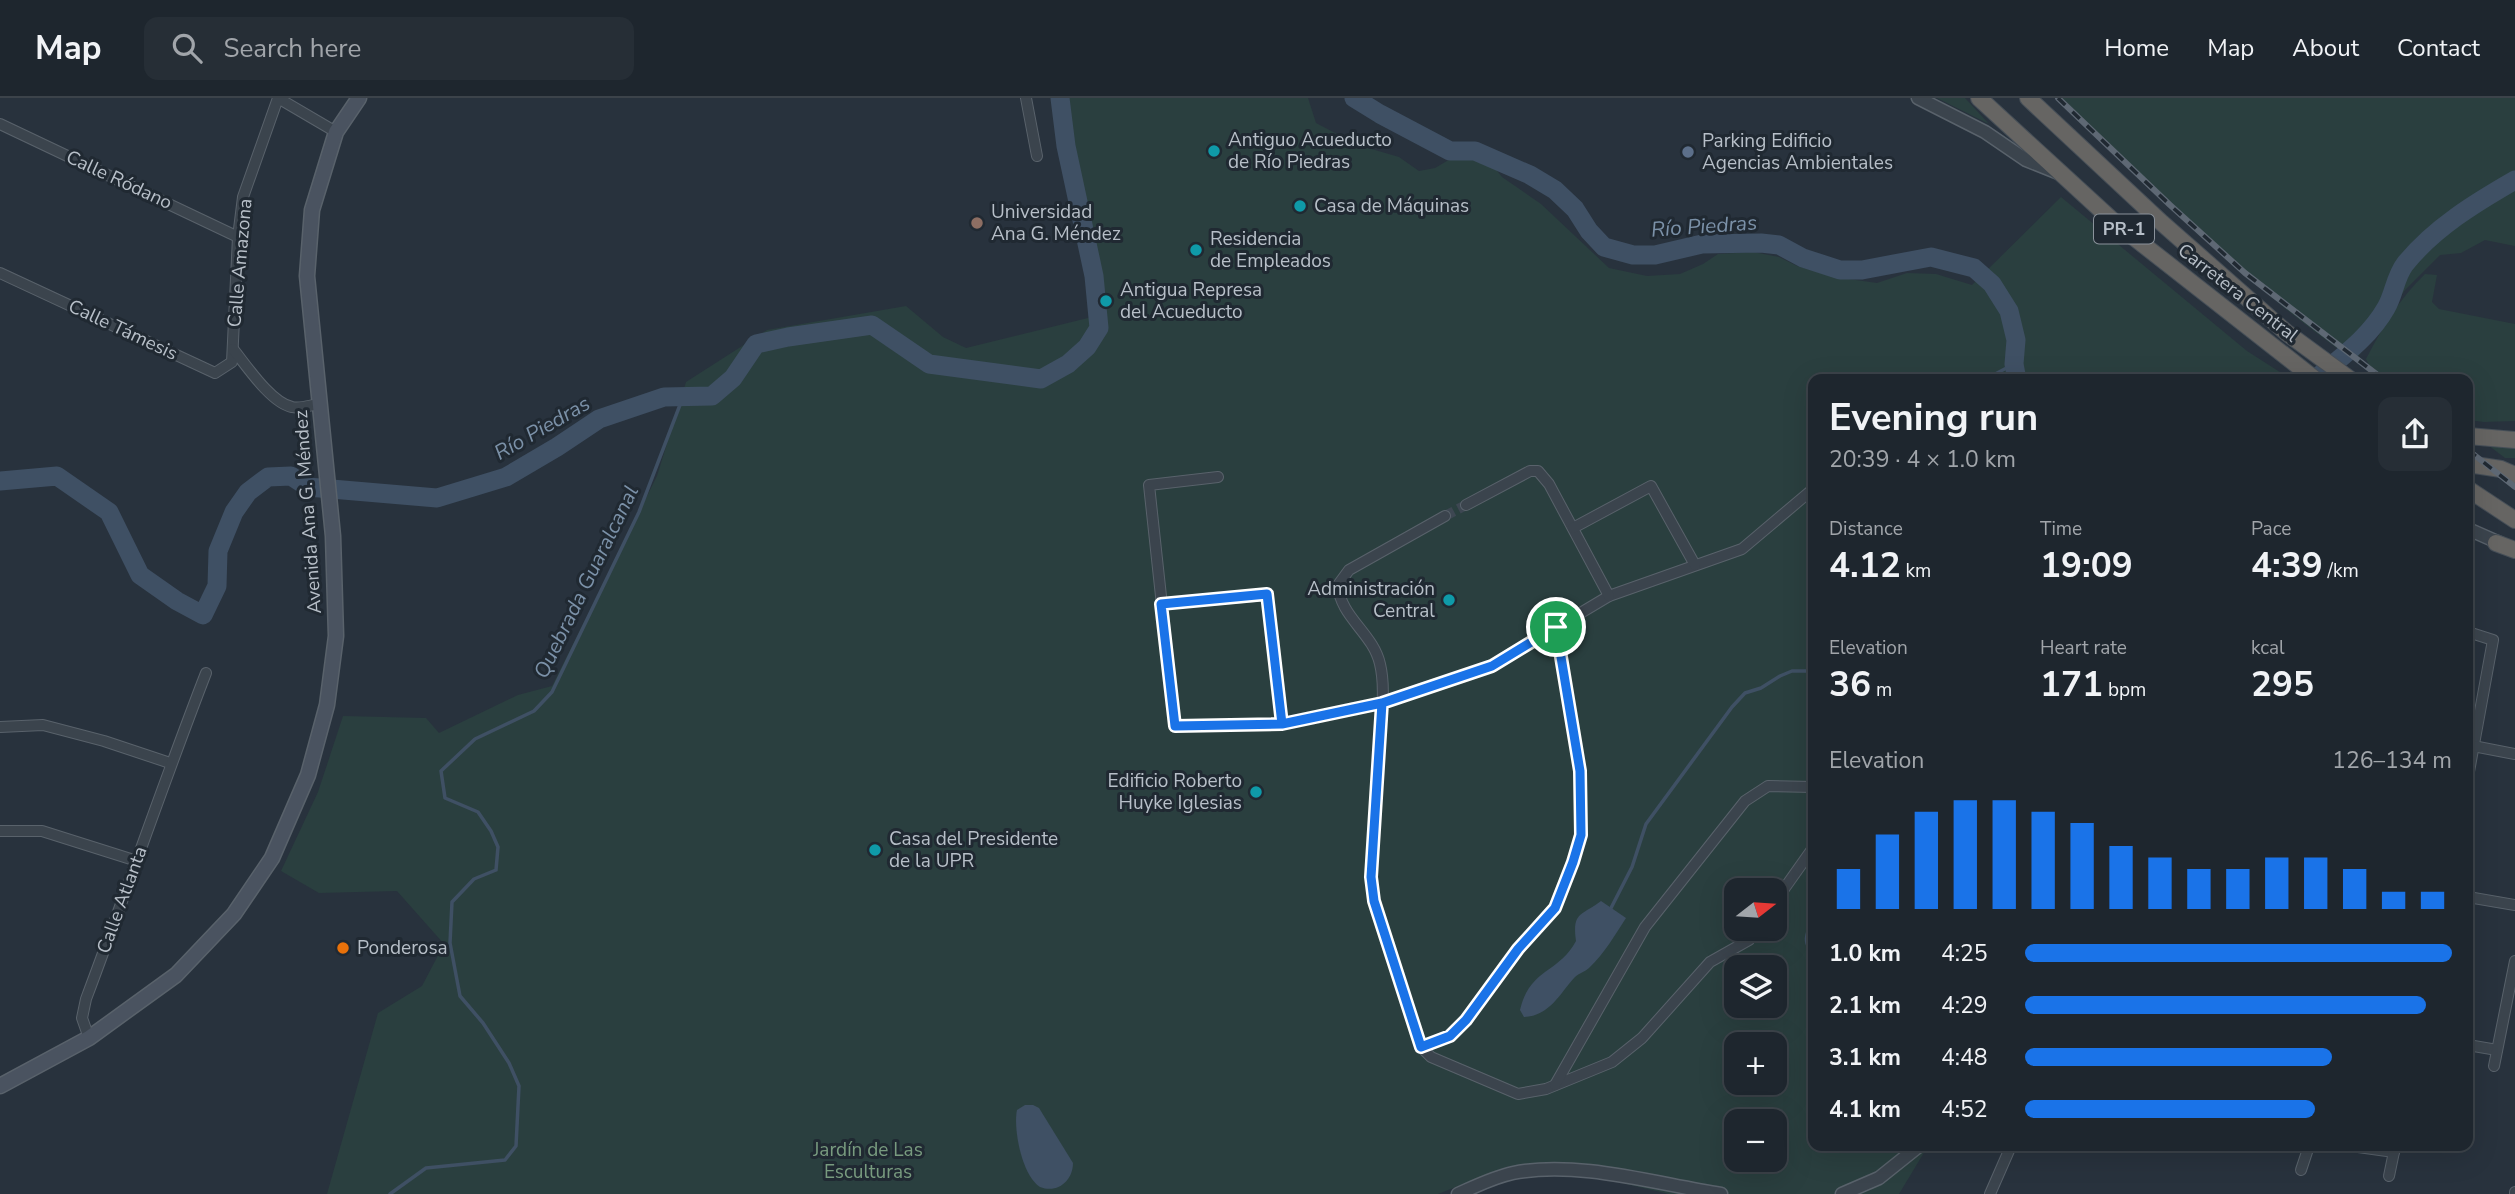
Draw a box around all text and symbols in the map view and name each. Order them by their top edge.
search box [144,17,634,80]
text: Map [35,26,102,71]
icon: search [168,29,206,67]
text: Search here [224,31,361,66]
text: Home [2104,32,2169,64]
text: Map [2207,32,2254,64]
text: About [2292,32,2359,64]
text: Contact [2397,32,2480,64]
place label: Antiguo Acueducto de Río Piedras [1228,127,1392,175]
place label: Parking Edificio Agencias Ambientales [1702,128,1893,176]
marker: Antiguo Acueducto de Río Piedras [1206,143,1222,159]
street label: Calle Ródano [62,144,176,216]
marker: Parking Edificio Agencias Ambientales [1680,144,1696,160]
place label: Casa de Máquinas [1314,193,1469,219]
street label: Calle Amazona [221,198,259,328]
marker: Casa de Máquinas [1292,198,1308,214]
place label: Universidad Ana G. Méndez [991,199,1121,247]
water label: Río Piedras [1650,208,1758,244]
road number: PR-1 [2094,214,2154,244]
marker: Universidad Ana G. Méndez [969,215,985,231]
place label: Residencia de Empleados [1210,226,1331,274]
street label: Carretera Central [2172,238,2304,349]
marker: Residencia de Empleados [1188,242,1204,258]
place label: Antigua Represa del Acueducto [1120,277,1262,325]
street label: Calle Támesis [64,293,182,367]
marker: Antigua Represa del Acueducto [1098,293,1114,309]
water label: Río Piedras [489,389,595,467]
text: Evening run [1829,392,2038,443]
button: share [2378,397,2452,471]
street label: Avenida Ana G. Méndez [288,409,328,615]
text: 20:39 · 4 × 1.0 km [1829,444,2016,475]
water label: Quebrada Guaralcanal [527,481,645,683]
text: Distance [1829,516,1903,542]
text: Time [2040,516,2082,542]
text: Pace [2251,516,2291,542]
text: 4.12 [1829,542,1901,589]
text: 19:09 [2040,542,2133,589]
text: 4:39 [2251,542,2323,589]
text: km [1901,558,1931,584]
text: /km [2323,558,2359,584]
place label: Administración Central [1307,576,1435,624]
marker: Administración Central [1441,592,1457,608]
pin [1526,597,1586,657]
icon: arrive [1537,608,1575,646]
text: Elevation [1829,635,1908,661]
text: Heart rate [2040,635,2127,661]
text: kcal [2251,635,2285,661]
text: 36 [1829,661,1871,708]
text: 171 [2040,661,2103,708]
text: 295 [2251,661,2314,708]
text: m [1871,677,1892,703]
text: bpm [2103,677,2146,703]
text: Elevation [1829,745,1924,776]
text: 126–134 m [2332,745,2452,776]
place label: Edificio Roberto Huyke Iglesias [1108,768,1242,816]
marker: Edificio Roberto Huyke Iglesias [1248,784,1264,800]
place label: Casa del Presidente de la UPR [889,826,1058,874]
marker: Casa del Presidente de la UPR [867,842,883,858]
street label: Calle Atlanta [91,843,153,957]
north arrow [1724,878,1787,942]
map controls [1724,878,1787,1172]
place label: Ponderosa [357,935,448,961]
text: 1.0 km [1829,938,1901,969]
text: 4:25 [1941,938,1988,969]
marker: Ponderosa [335,940,351,956]
button: layers [1724,955,1787,1018]
text: 2.1 km [1829,990,1901,1021]
text: 4:29 [1941,990,1988,1021]
button: + [1724,1032,1787,1095]
text: 3.1 km [1829,1042,1901,1073]
text: 4:48 [1941,1042,1988,1073]
text: 4.1 km [1829,1094,1901,1125]
text: 4:52 [1941,1094,1988,1125]
button: − [1724,1109,1787,1172]
park label: Jardín de Las Esculturas [812,1137,923,1185]

